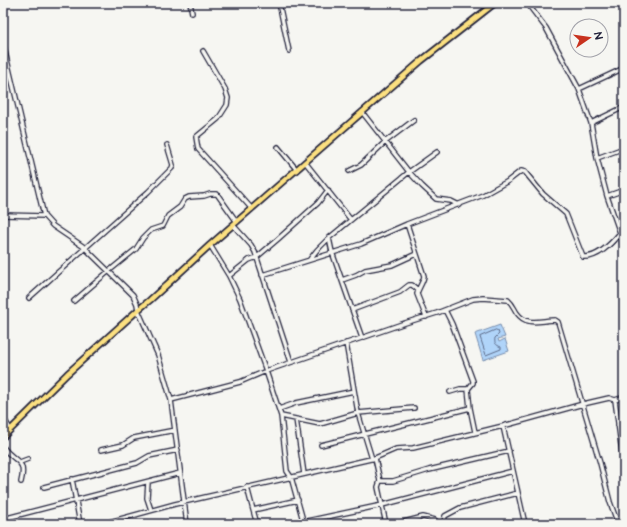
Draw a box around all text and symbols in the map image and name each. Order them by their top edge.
north arrow [569,18,609,58]
text: N [590,31,606,41]

